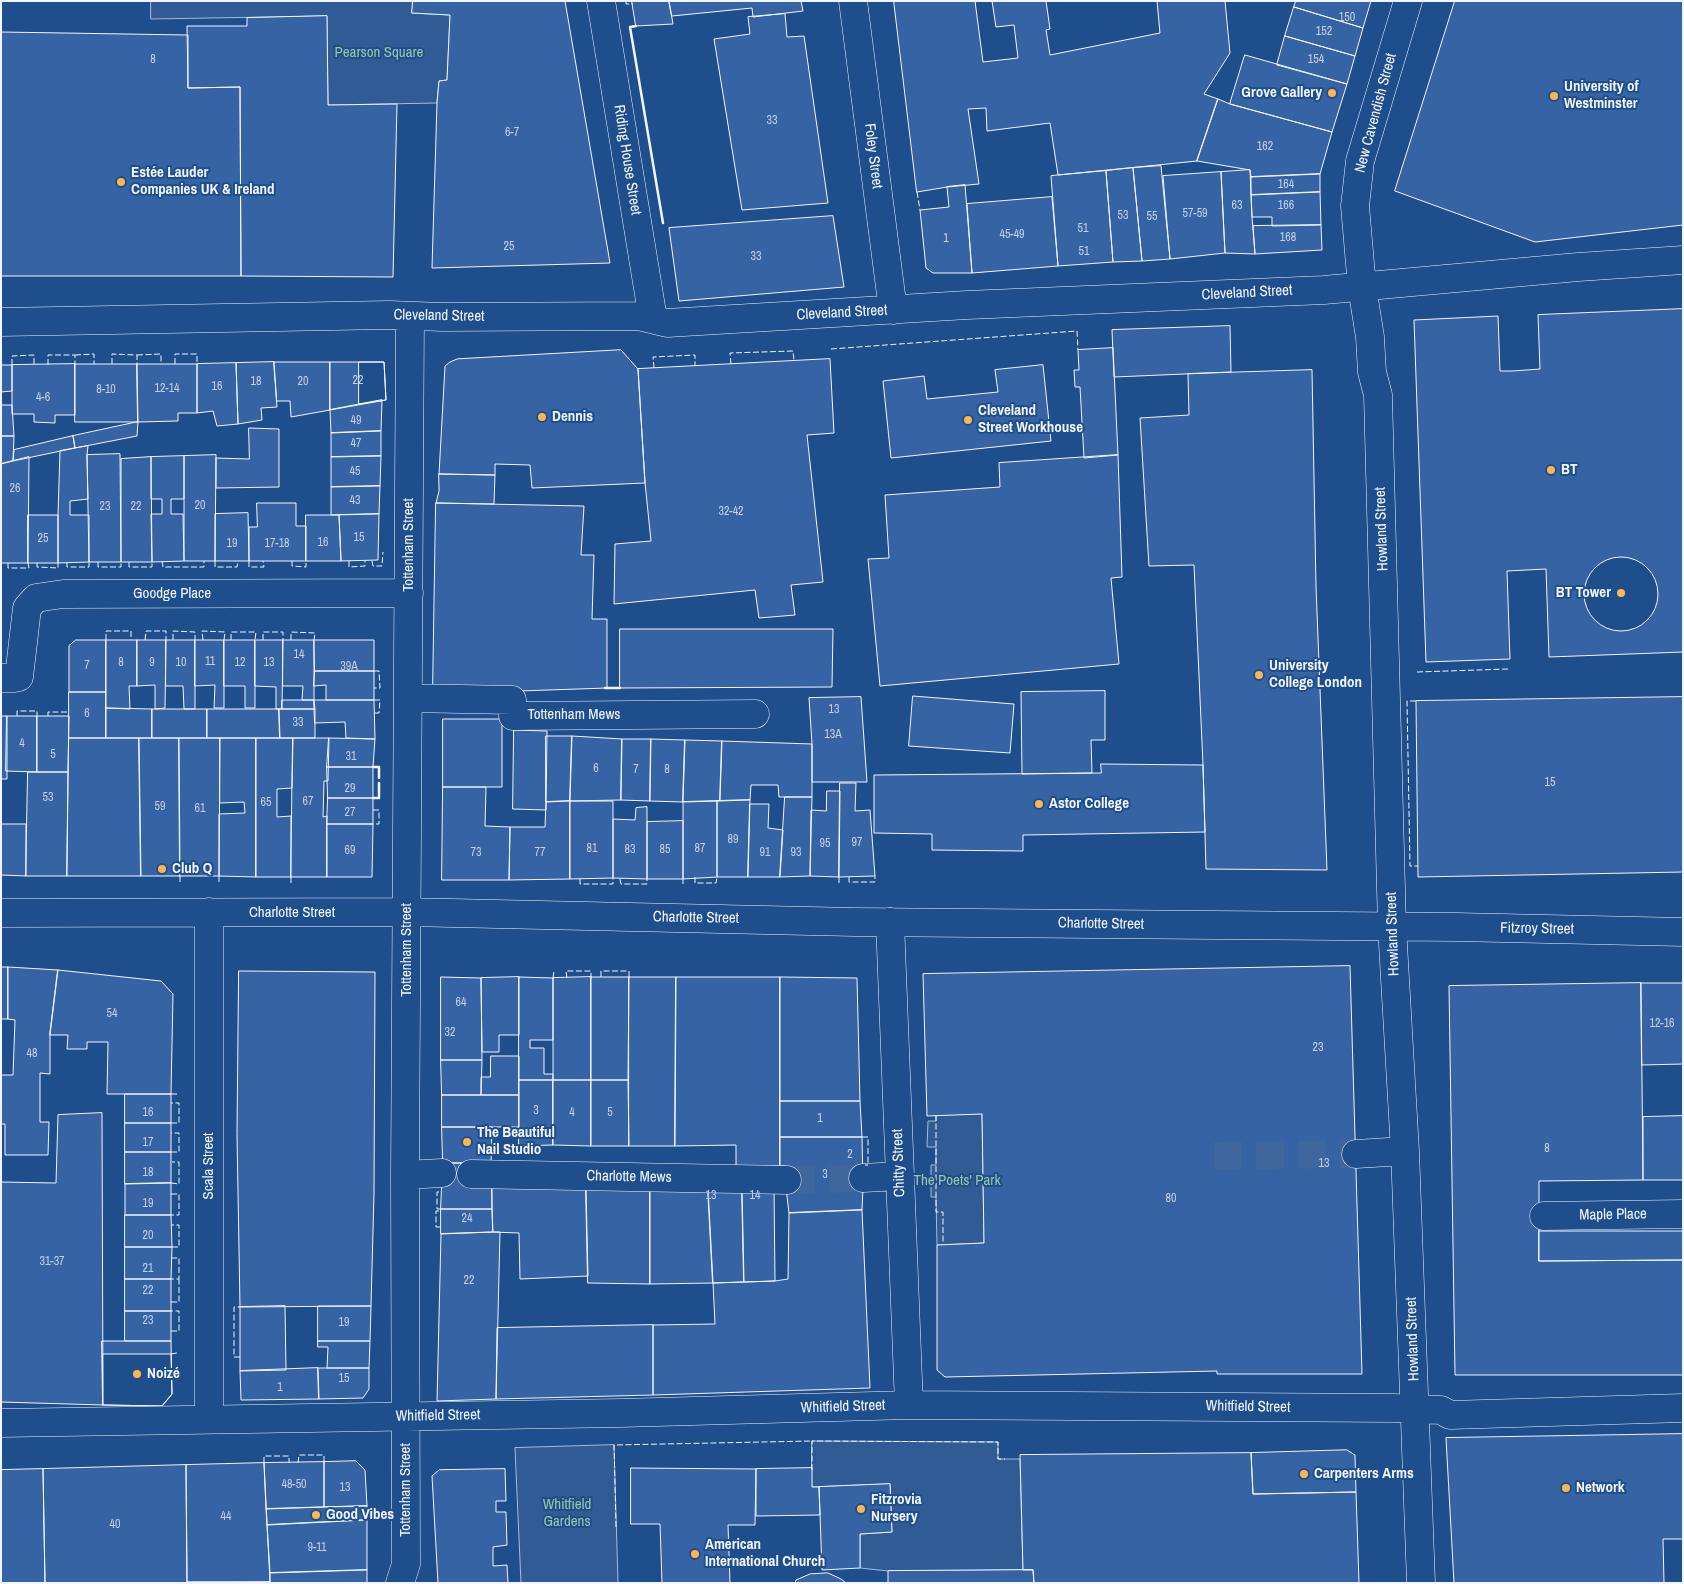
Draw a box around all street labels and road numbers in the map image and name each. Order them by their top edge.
street label: New Cavendish Street [1351,51,1401,175]
street label: Riding House Street [609,104,645,216]
street label: Foley Street [860,122,886,190]
street label: Cleveland Street [1201,282,1293,304]
street label: Cleveland Street [796,302,888,324]
street label: Cleveland Street [393,306,485,326]
street label: Howland Street [1372,487,1392,571]
street label: Tottenham Street [400,498,418,592]
street label: Goodge Place [133,585,211,603]
street label: Tottenham Mews [528,706,620,724]
street label: Howland Street [1383,892,1403,976]
street label: Tottenham Street [398,903,416,997]
street label: Charlotte Street [249,904,335,922]
street label: Charlotte Street [653,908,739,928]
street label: Charlotte Street [1058,914,1144,934]
street label: Fitzroy Street [1500,919,1574,939]
street label: Chitty Street [889,1129,909,1197]
street label: Scala Street [200,1132,218,1200]
street label: Charlotte Mews [586,1167,672,1187]
street label: Maple Place [1579,1205,1647,1225]
street label: Howland Street [1403,1297,1423,1381]
street label: Whitfield Street [800,1397,886,1417]
street label: Whitfield Street [1205,1397,1291,1417]
street label: Whitfield Street [395,1406,481,1426]
street label: Tottenham Street [397,1443,415,1537]

